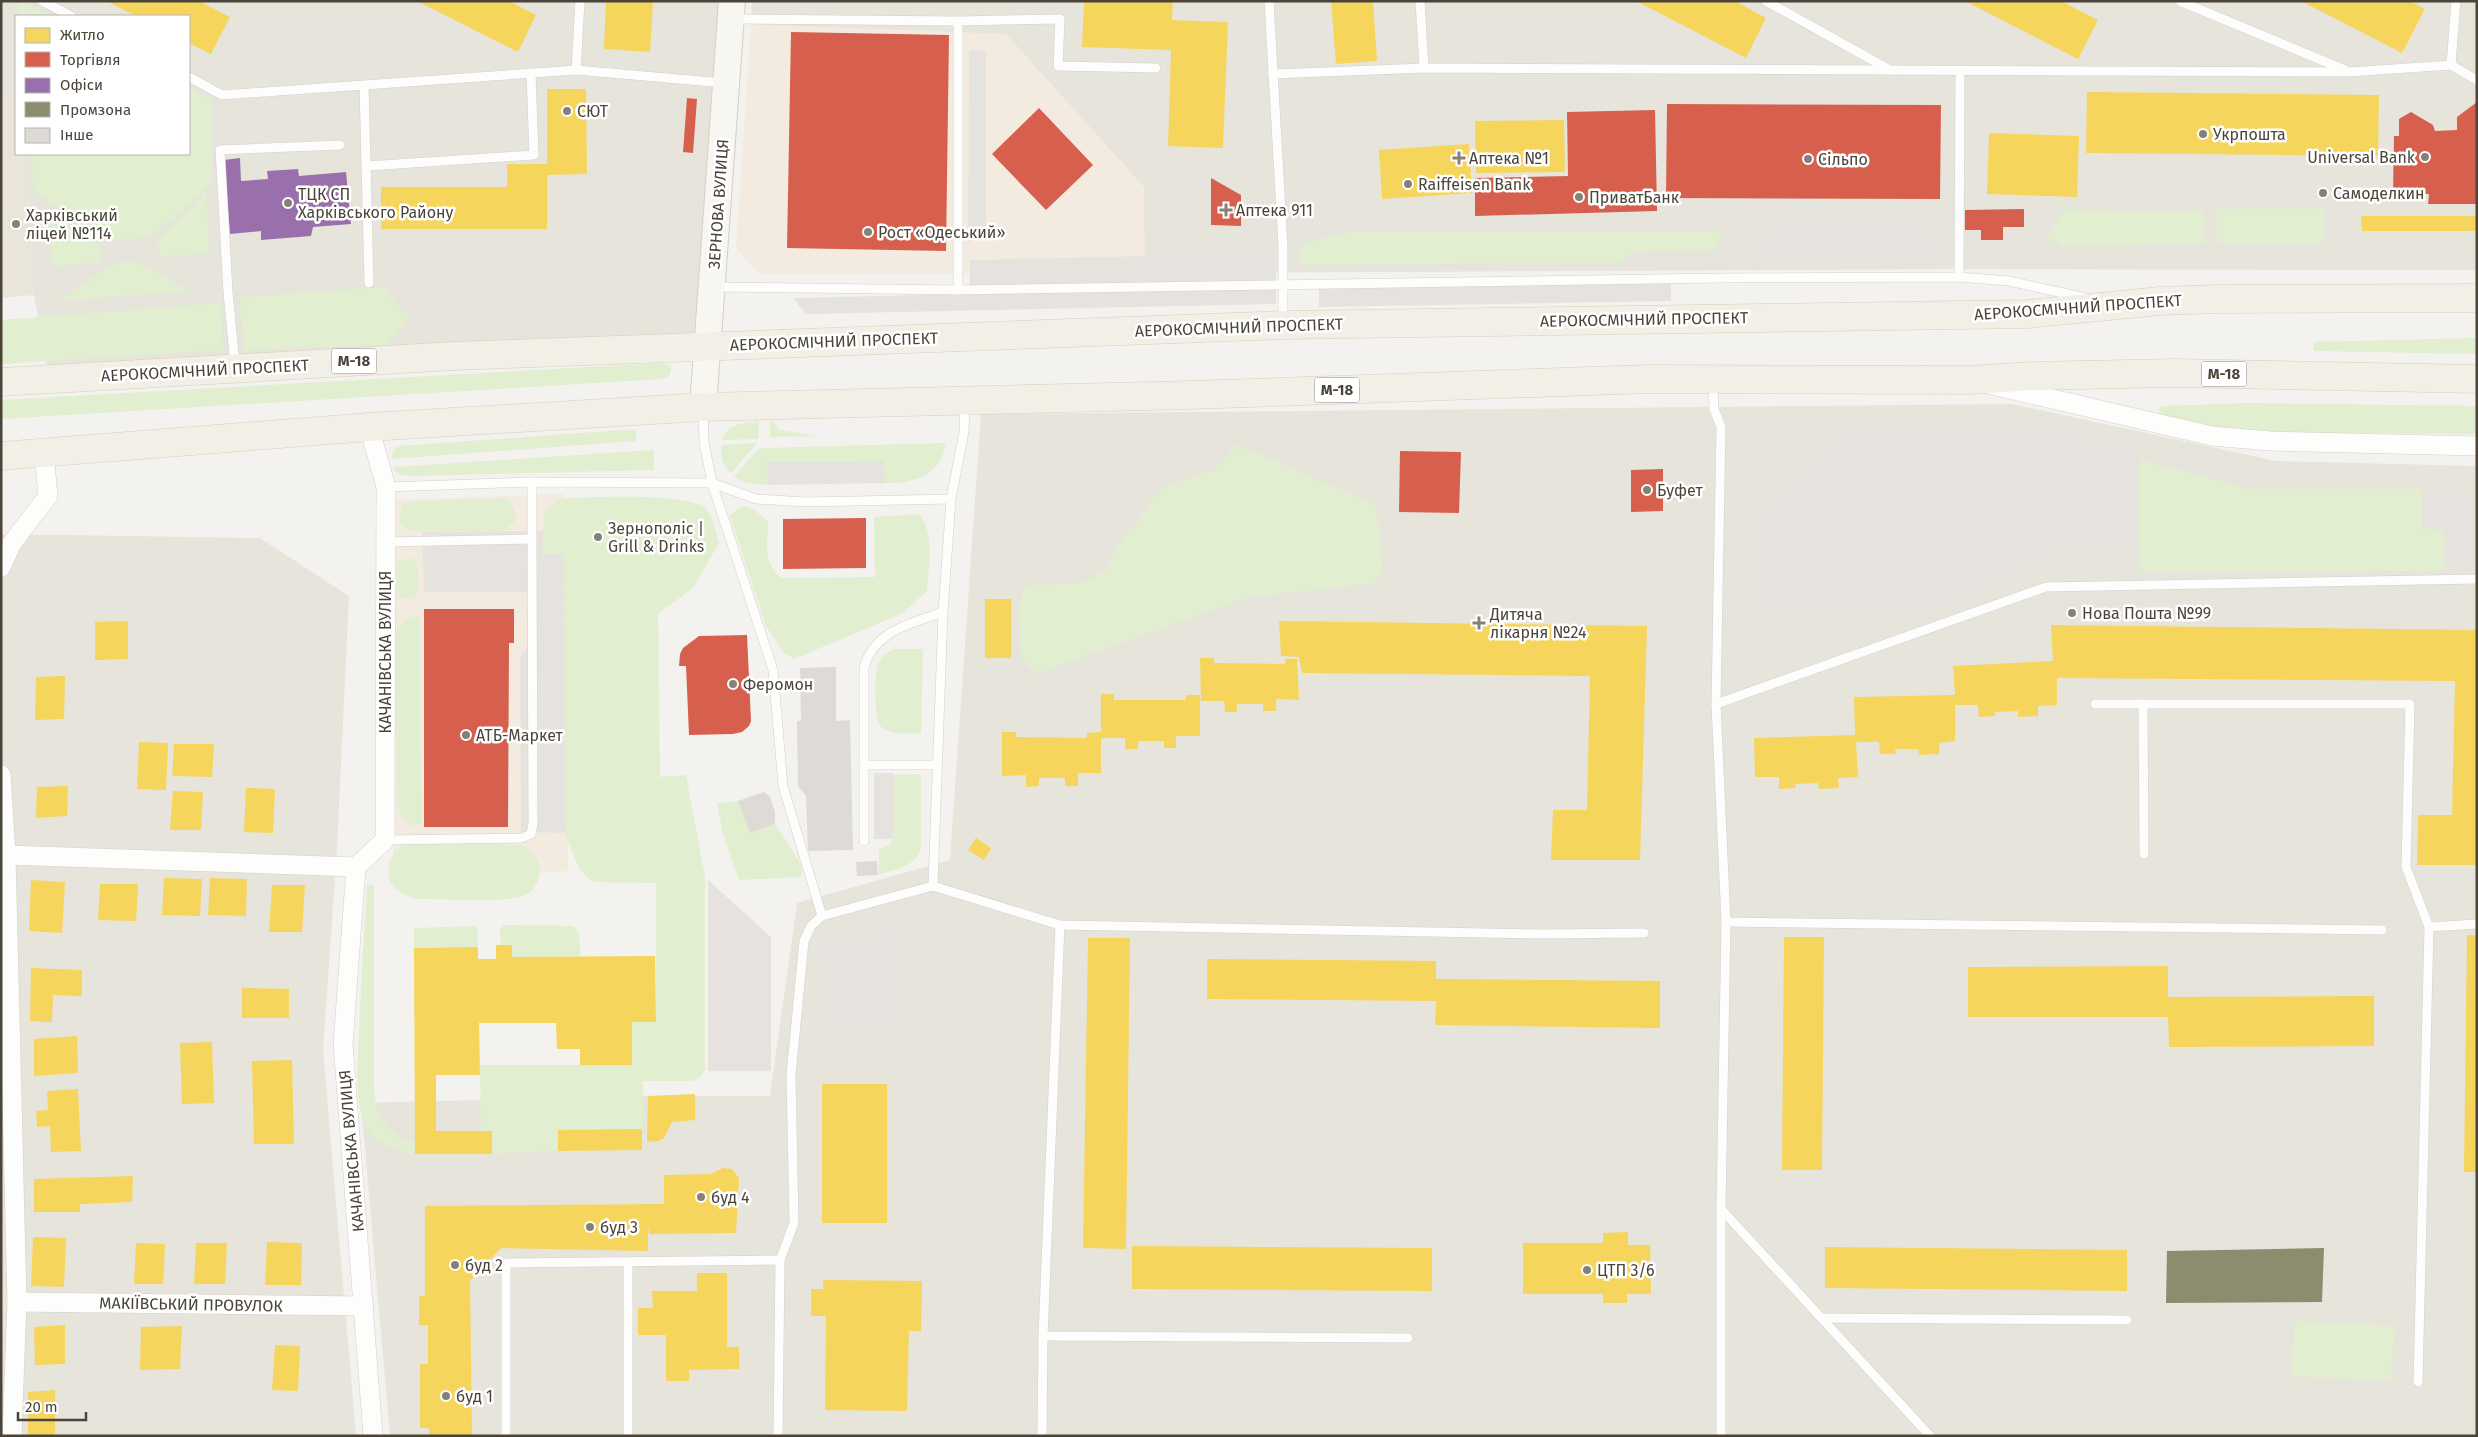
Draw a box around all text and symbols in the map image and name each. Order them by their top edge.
legend [15,15,190,155]
text: Житло [60,26,105,44]
text: Торгівля [60,51,120,69]
text: Офіси [60,76,103,94]
text: Промзона [60,101,131,119]
place label: СЮТ [577,102,609,121]
marker: СЮТ [561,105,573,117]
place label: Укрпошта [2213,125,2286,144]
text: Інше [60,126,93,144]
marker: Укрпошта [2197,128,2209,140]
street label: ЗЕРНОВА ВУЛИЦЯ [704,138,733,270]
place label: Universal Bank [2307,148,2416,167]
place label: Аптека №1 [1469,149,1549,168]
place label: Сільпо [1818,150,1868,169]
marker: Universal Bank [2419,151,2431,163]
marker: Аптека №1 [1453,152,1465,164]
marker: Сільпо [1802,153,1814,165]
place label: Raiffeisen Bank [1418,175,1531,194]
marker: Raiffeisen Bank [1402,178,1414,190]
place label: Самоделкин [2333,184,2425,203]
place label: ТЦК СП Харківського Району [298,185,454,222]
marker: Самоделкин [2317,187,2329,199]
place label: ПриватБанк [1589,188,1680,207]
marker: ПриватБанк [1573,191,1585,203]
marker: ТЦК СП Харківського Району [282,197,294,209]
place label: Аптека 911 [1236,201,1313,220]
marker: Аптека 911 [1220,204,1232,216]
place label: Харківський ліцей №114 [26,206,118,243]
marker: Харківський ліцей №114 [10,218,22,230]
place label: Рост «Одеський» [878,223,1005,242]
marker: Рост «Одеський» [862,226,874,238]
street label: АЕРОКОСМІЧНИЙ ПРОСПЕКТ [1973,291,2183,324]
street label: АЕРОКОСМІЧНИЙ ПРОСПЕКТ [1540,308,1749,331]
street label: АЕРОКОСМІЧНИЙ ПРОСПЕКТ [1135,314,1344,341]
street label: АЕРОКОСМІЧНИЙ ПРОСПЕКТ [730,328,939,355]
road number: М-18 [332,348,376,374]
street label: АЕРОКОСМІЧНИЙ ПРОСПЕКТ [100,356,310,385]
road number: М-18 [2202,362,2246,386]
road number: М-18 [1314,378,1360,402]
place label: Буфет [1657,481,1703,500]
marker: Буфет [1641,484,1653,496]
place label: Зернополіс | Grill & Drinks [608,519,704,556]
marker: Зернополіс | Grill & Drinks [592,531,604,543]
street label: КАЧАНІВСЬКА ВУЛИЦЯ [376,571,395,733]
place label: Нова Пошта №99 [2082,604,2211,623]
place label: Дитяча лікарня №24 [1489,605,1587,642]
marker: Нова Пошта №99 [2066,607,2078,619]
marker: Дитяча лікарня №24 [1472,616,1486,630]
place label: Феромон [743,675,813,694]
marker: Феромон [727,678,739,690]
place label: АТБ-Маркет [476,726,563,745]
marker: АТБ-Маркет [460,729,472,741]
street label: КАЧАНІВСЬКА ВУЛИЦЯ [335,1069,368,1233]
place label: буд 4 [711,1188,750,1207]
marker: буд 4 [695,1191,707,1203]
place label: буд 3 [600,1218,638,1237]
marker: буд 3 [584,1221,596,1233]
place label: буд 2 [465,1256,503,1275]
marker: буд 2 [449,1259,461,1271]
place label: ЦТП 3/6 [1597,1261,1655,1280]
marker: ЦТП 3/6 [1581,1264,1593,1276]
street label: МАКІЇВСЬКИЙ ПРОВУЛОК [99,1293,284,1316]
place label: буд 1 [456,1387,493,1406]
scale bar [18,1390,85,1422]
marker: буд 1 [440,1390,452,1402]
text: 20 m [25,1398,58,1416]

